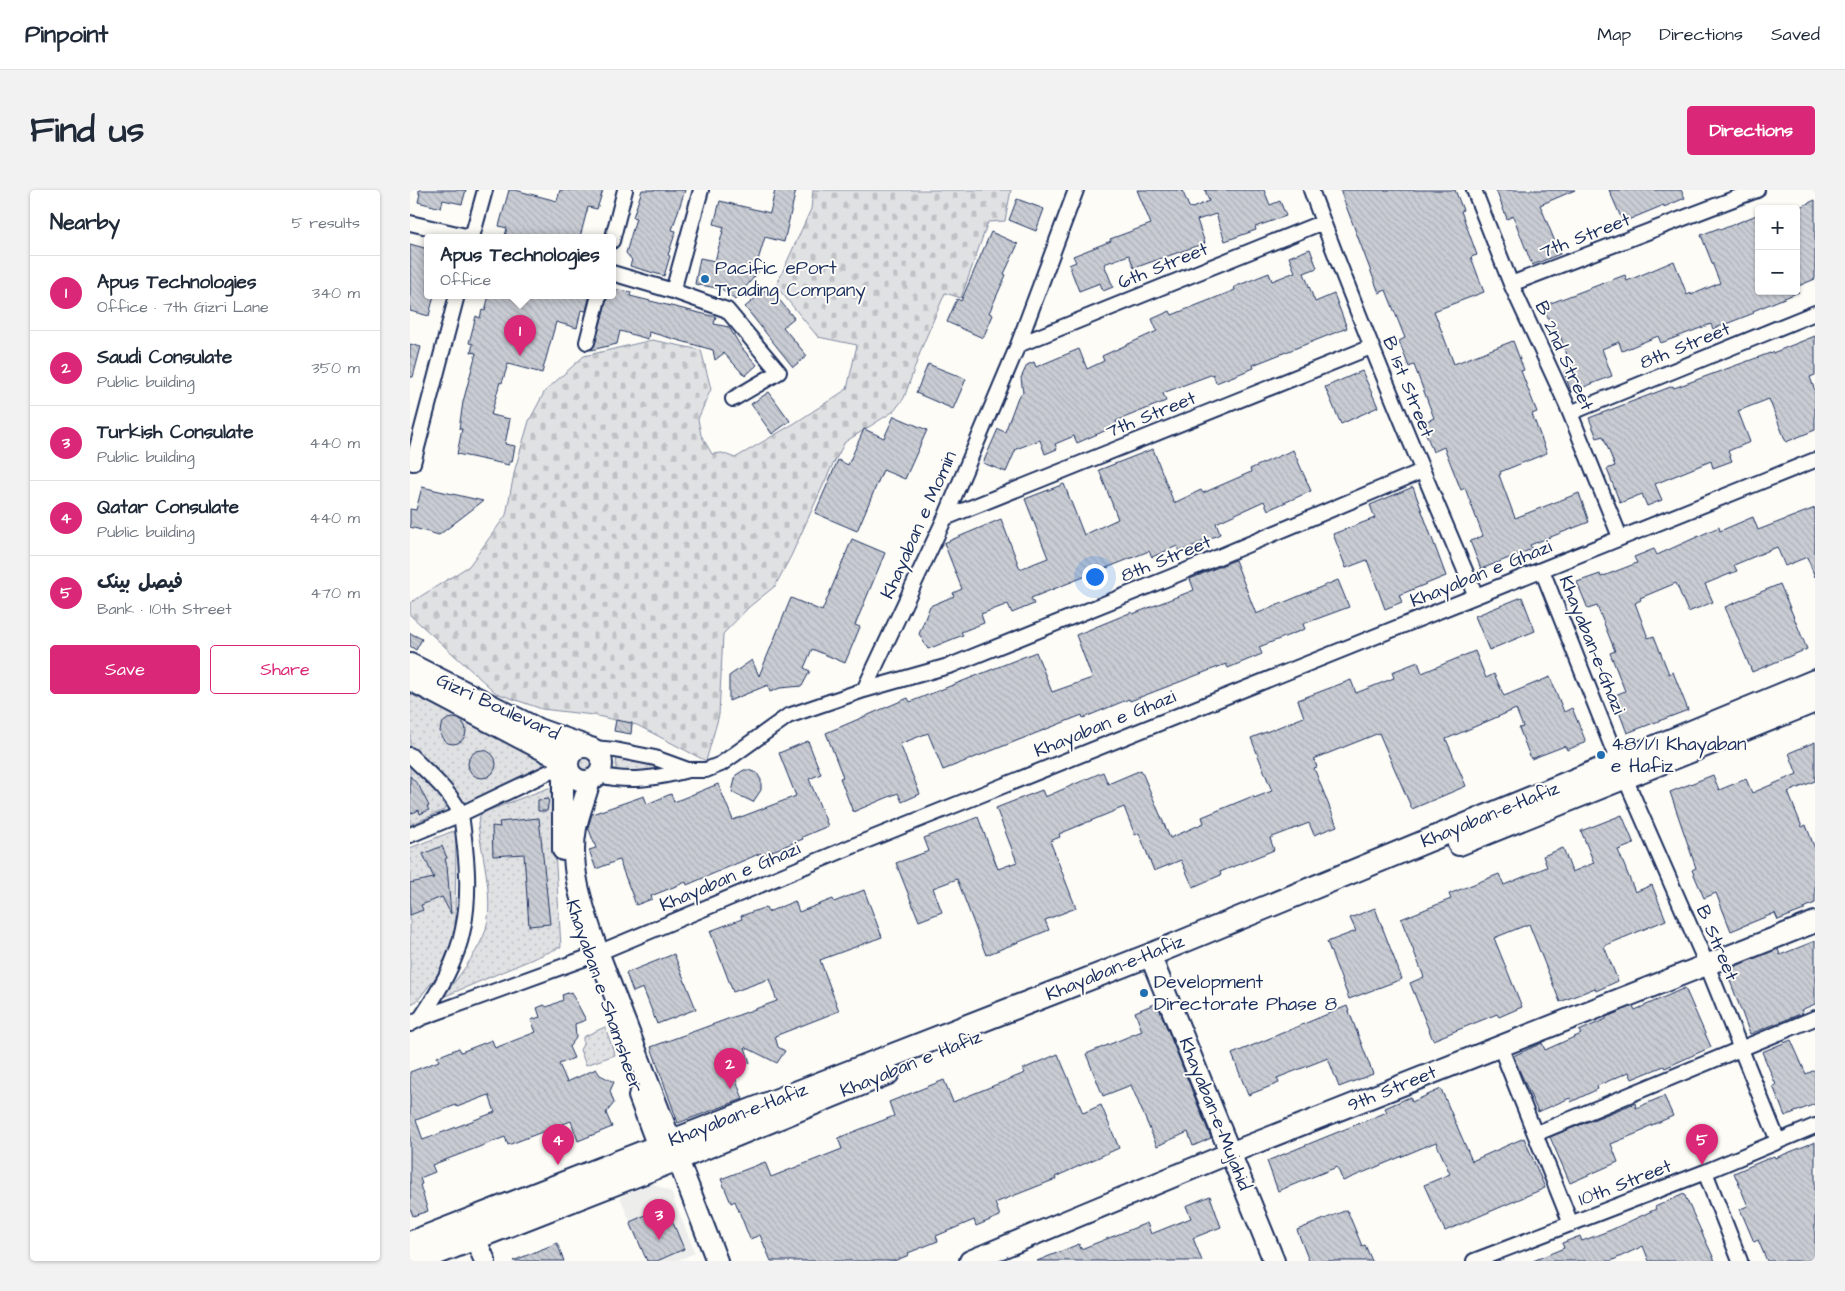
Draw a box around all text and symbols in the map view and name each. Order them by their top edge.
text: Pinpoint [25,18,108,52]
text: Map [1597,22,1631,47]
text: Directions [1659,22,1743,47]
text: Saved [1771,22,1820,47]
text: Find us [30,106,144,155]
button: Directions [1687,106,1815,155]
map controls [1755,205,1800,295]
button: + [1755,205,1800,250]
street label: 7th Street [1536,206,1634,266]
text: Nearby [50,208,120,237]
text: 5 results [292,212,360,234]
popup [424,234,616,299]
street label: 6th Street [1114,236,1212,296]
text: Apus Technologies [440,242,600,269]
button: − [1755,250,1800,295]
place label: Pacific ePort Trading Company [715,255,866,305]
text: Apus Technologies [97,269,256,296]
text: Office [440,269,491,291]
marker: Pacific ePort Trading Company [699,273,711,285]
text: 1 [65,282,67,304]
text: 340 m [312,282,360,304]
text: Office · 7th Gizri Lane [97,296,269,318]
street label: B 2nd Street [1528,297,1600,415]
pin: 1 [504,315,536,356]
street label: 8th Street [1636,315,1735,376]
street label: B 1st Street [1375,332,1441,442]
text: Saudi Consulate [97,344,232,371]
text: 2 [61,357,71,379]
text: 350 m [312,357,360,379]
text: Public building [97,371,195,393]
street label: 7th Street [1102,385,1200,445]
text: Turkish Consulate [97,419,254,446]
text: 3 [62,432,70,454]
text: 440 m [309,432,360,454]
text: Public building [97,446,195,468]
street label: Khayaban e Momin [874,447,965,604]
text: Qatar Consulate [97,494,239,521]
text: 4 [61,507,71,529]
text: 440 m [309,507,360,529]
text: Public building [97,521,195,543]
street label: 8th Street [1117,528,1216,589]
street label: Khayaban e Ghazi [1406,533,1556,616]
your location [1082,564,1108,590]
text: فیصل بینک [97,569,183,596]
street label: Khayaban-e-Ghazi [1551,572,1632,719]
text: 5 [60,582,72,604]
text: 470 m [310,582,360,604]
text: Bank · 10th Street [97,598,232,620]
button: Save [50,645,200,694]
button: Share [210,645,360,694]
street label: Gizri Boulevard [432,667,564,748]
street label: Khayaban e Ghazi [1030,683,1180,766]
place label: 48/1/1 Khayaban e Hafiz [1611,731,1747,780]
marker: 48/1/1 Khayaban e Hafiz [1595,749,1607,761]
street label: Khayaban-e-Hafiz [1417,775,1564,856]
street label: Khayaban e Ghazi [655,835,805,920]
street label: Khayaban e Shamsheer [557,896,650,1097]
street label: B Street [1689,901,1745,985]
street label: Khayaban-e-Hafiz [1042,928,1189,1009]
place label: Development Directorate Phase 8 [1154,969,1337,1018]
marker: Development Directorate Phase 8 [1138,987,1150,999]
street label: Khayaban e Hafiz [836,1023,987,1106]
street label: Khayaban-e-Mujahid [1171,1033,1258,1195]
pin: 2 [714,1048,746,1089]
street label: 9th Street [1343,1059,1441,1119]
street label: Khayaban-e-Hafiz [664,1076,813,1155]
pin: 4 [542,1124,574,1165]
pin: 5 [1686,1124,1718,1165]
street label: 10th Street [1575,1153,1676,1213]
pin: 3 [643,1199,675,1240]

